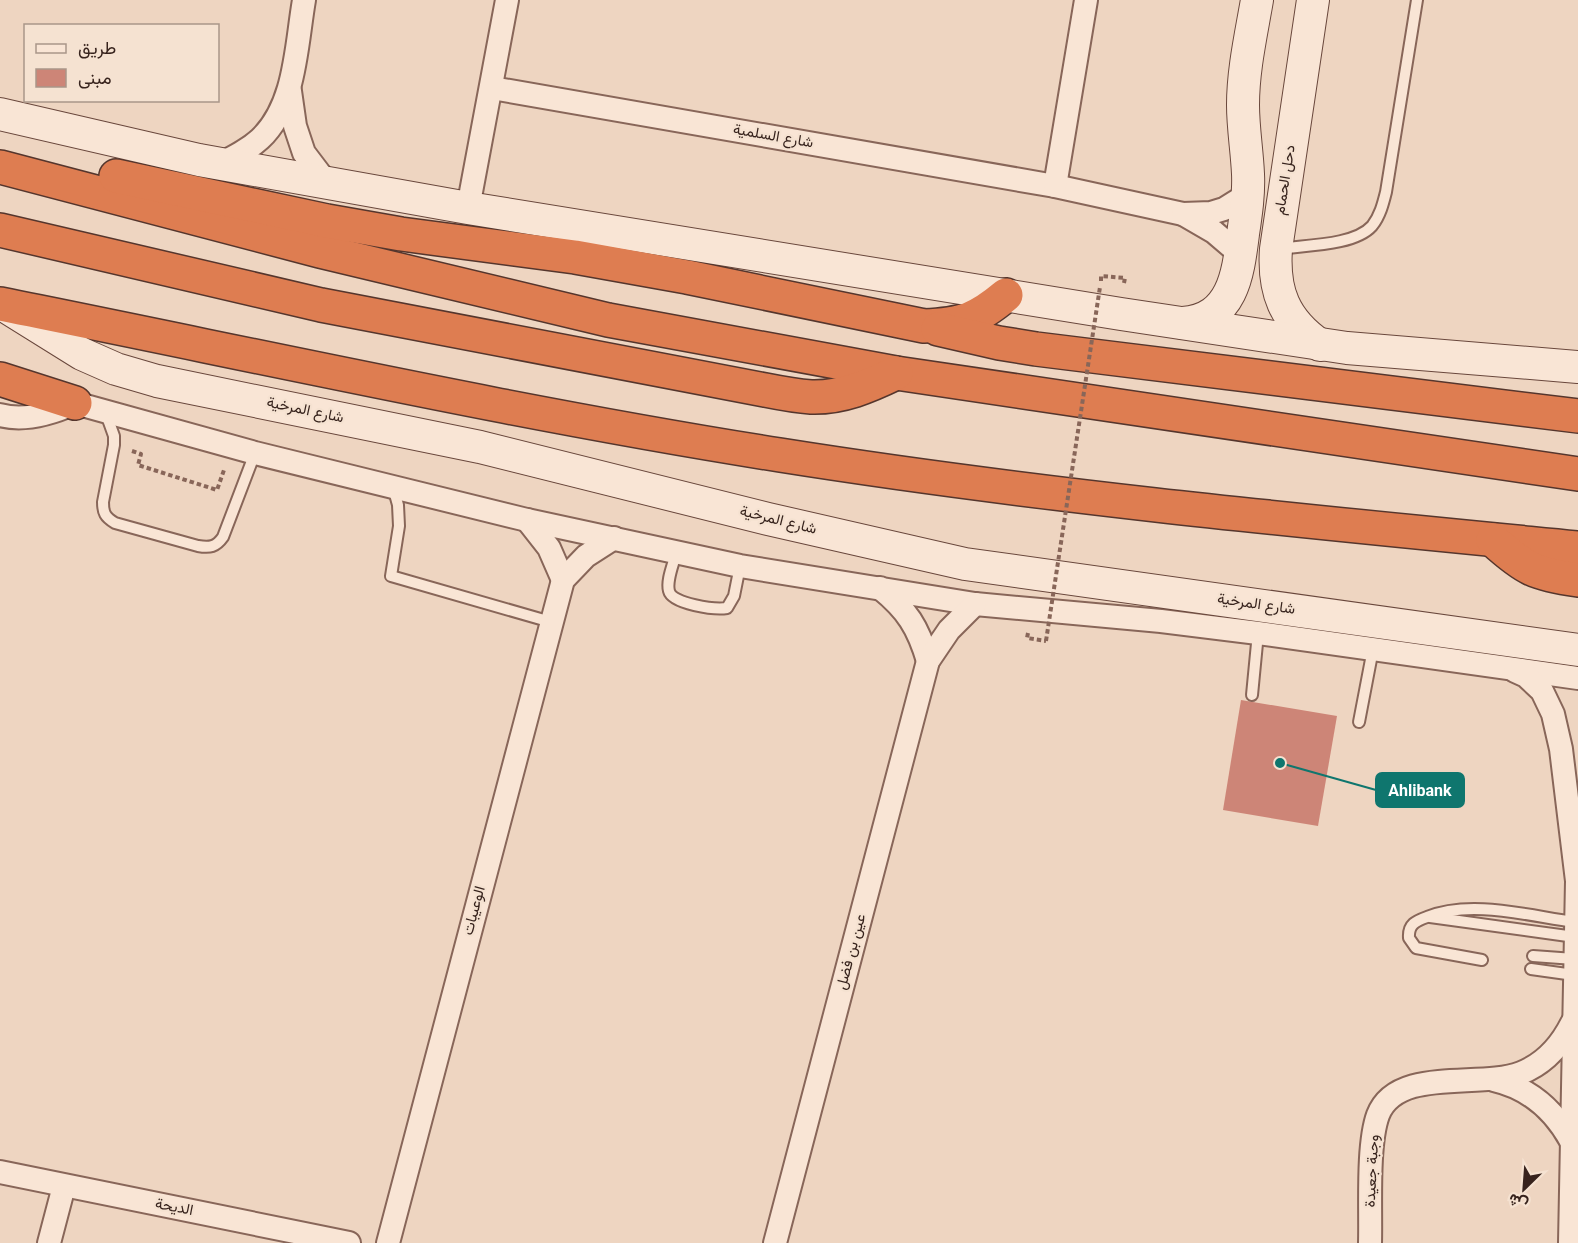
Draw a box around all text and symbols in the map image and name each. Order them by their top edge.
legend [24,24,219,102]
text: طريق [78,36,116,64]
text: مبنى [78,66,112,94]
street label: شارع السلمية [731,119,815,155]
street label: دحل الحمام [1269,143,1303,217]
street label: شارع المرخية [264,392,346,430]
street label: شارع المرخية [737,500,819,542]
street label: شارع المرخية [1216,588,1297,622]
callout: Ahlibank [1376,773,1464,807]
text: Ahlibank [1388,780,1452,805]
street label: الوعيبات [457,884,493,938]
street label: عين بن فضل [831,911,873,993]
street label: وجبة جعيدة [1360,1134,1386,1208]
north arrow [1494,1159,1554,1219]
text: ش [1505,1185,1533,1216]
street label: الديحة [153,1193,195,1223]

